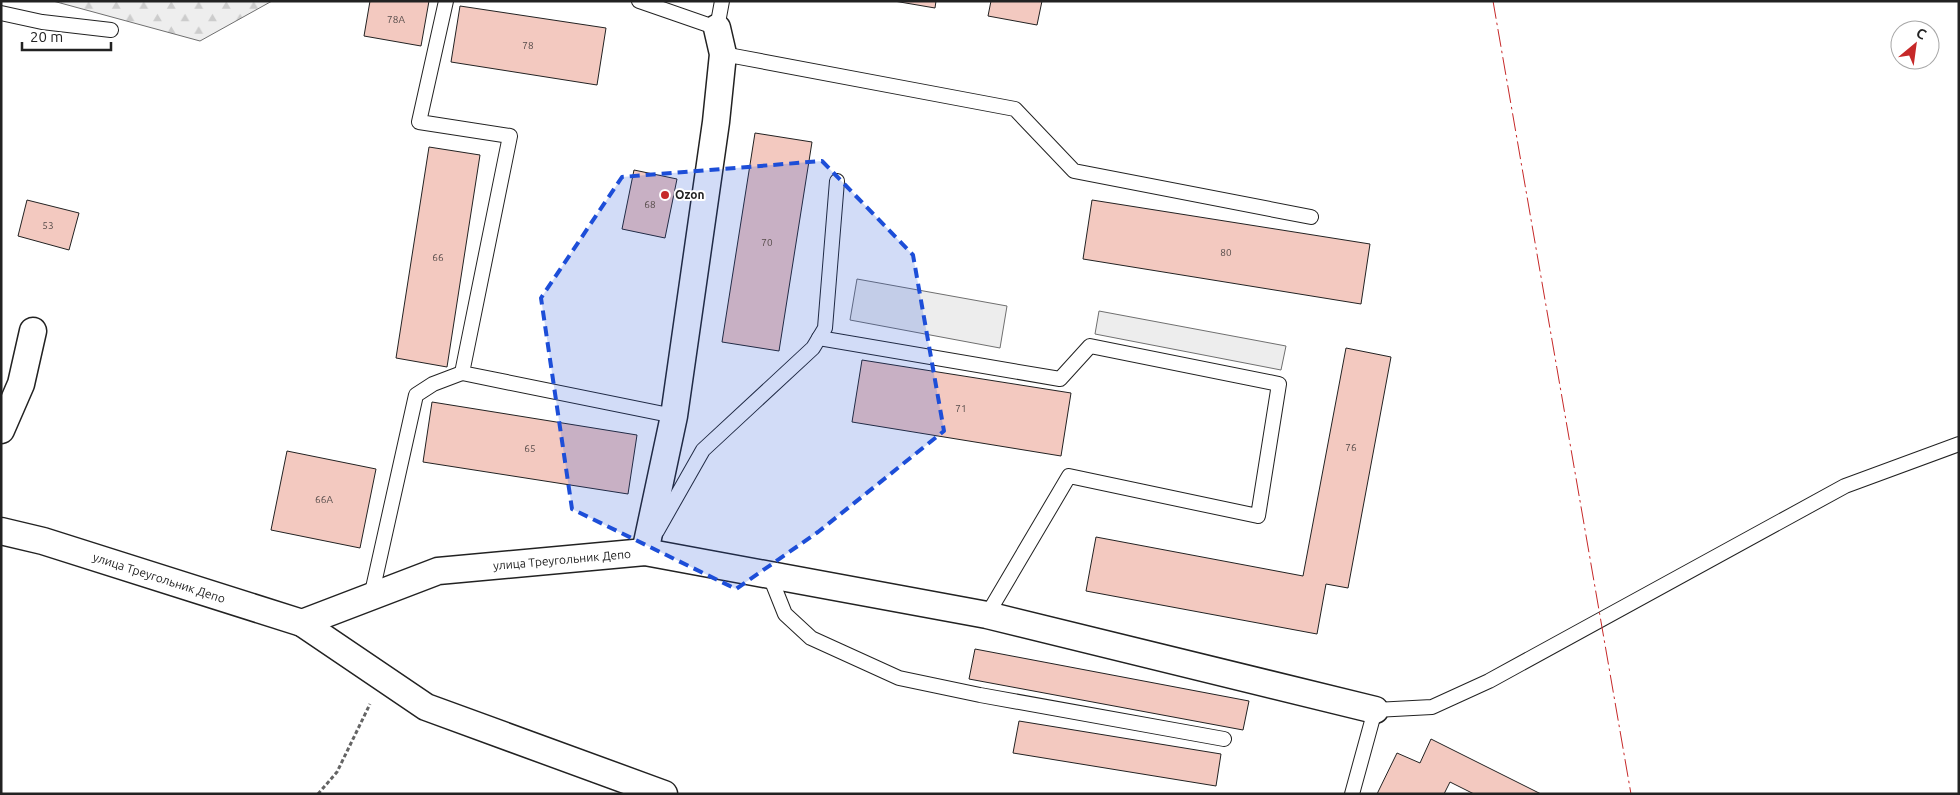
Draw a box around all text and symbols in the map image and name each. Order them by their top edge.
house number: 78А [387,14,405,25]
scale bar [22,20,111,52]
north arrow [1890,20,1940,70]
text: С [1914,24,1929,43]
text: 20 m [30,28,63,45]
house number: 78 [522,40,534,51]
place label: Ozon [675,188,704,201]
marker: Ozon [659,189,671,201]
house number: 68 [644,199,656,210]
house number: 53 [42,220,54,231]
house number: 70 [761,237,773,248]
house number: 80 [1220,247,1232,258]
house number: 66 [432,252,444,263]
house number: 71 [955,403,967,414]
house number: 76 [1345,442,1357,453]
house number: 65 [524,443,536,454]
house number: 66А [315,494,333,505]
street label: улица Треугольник Депо [492,547,631,572]
street label: улица Треугольник Депо [91,550,227,605]

